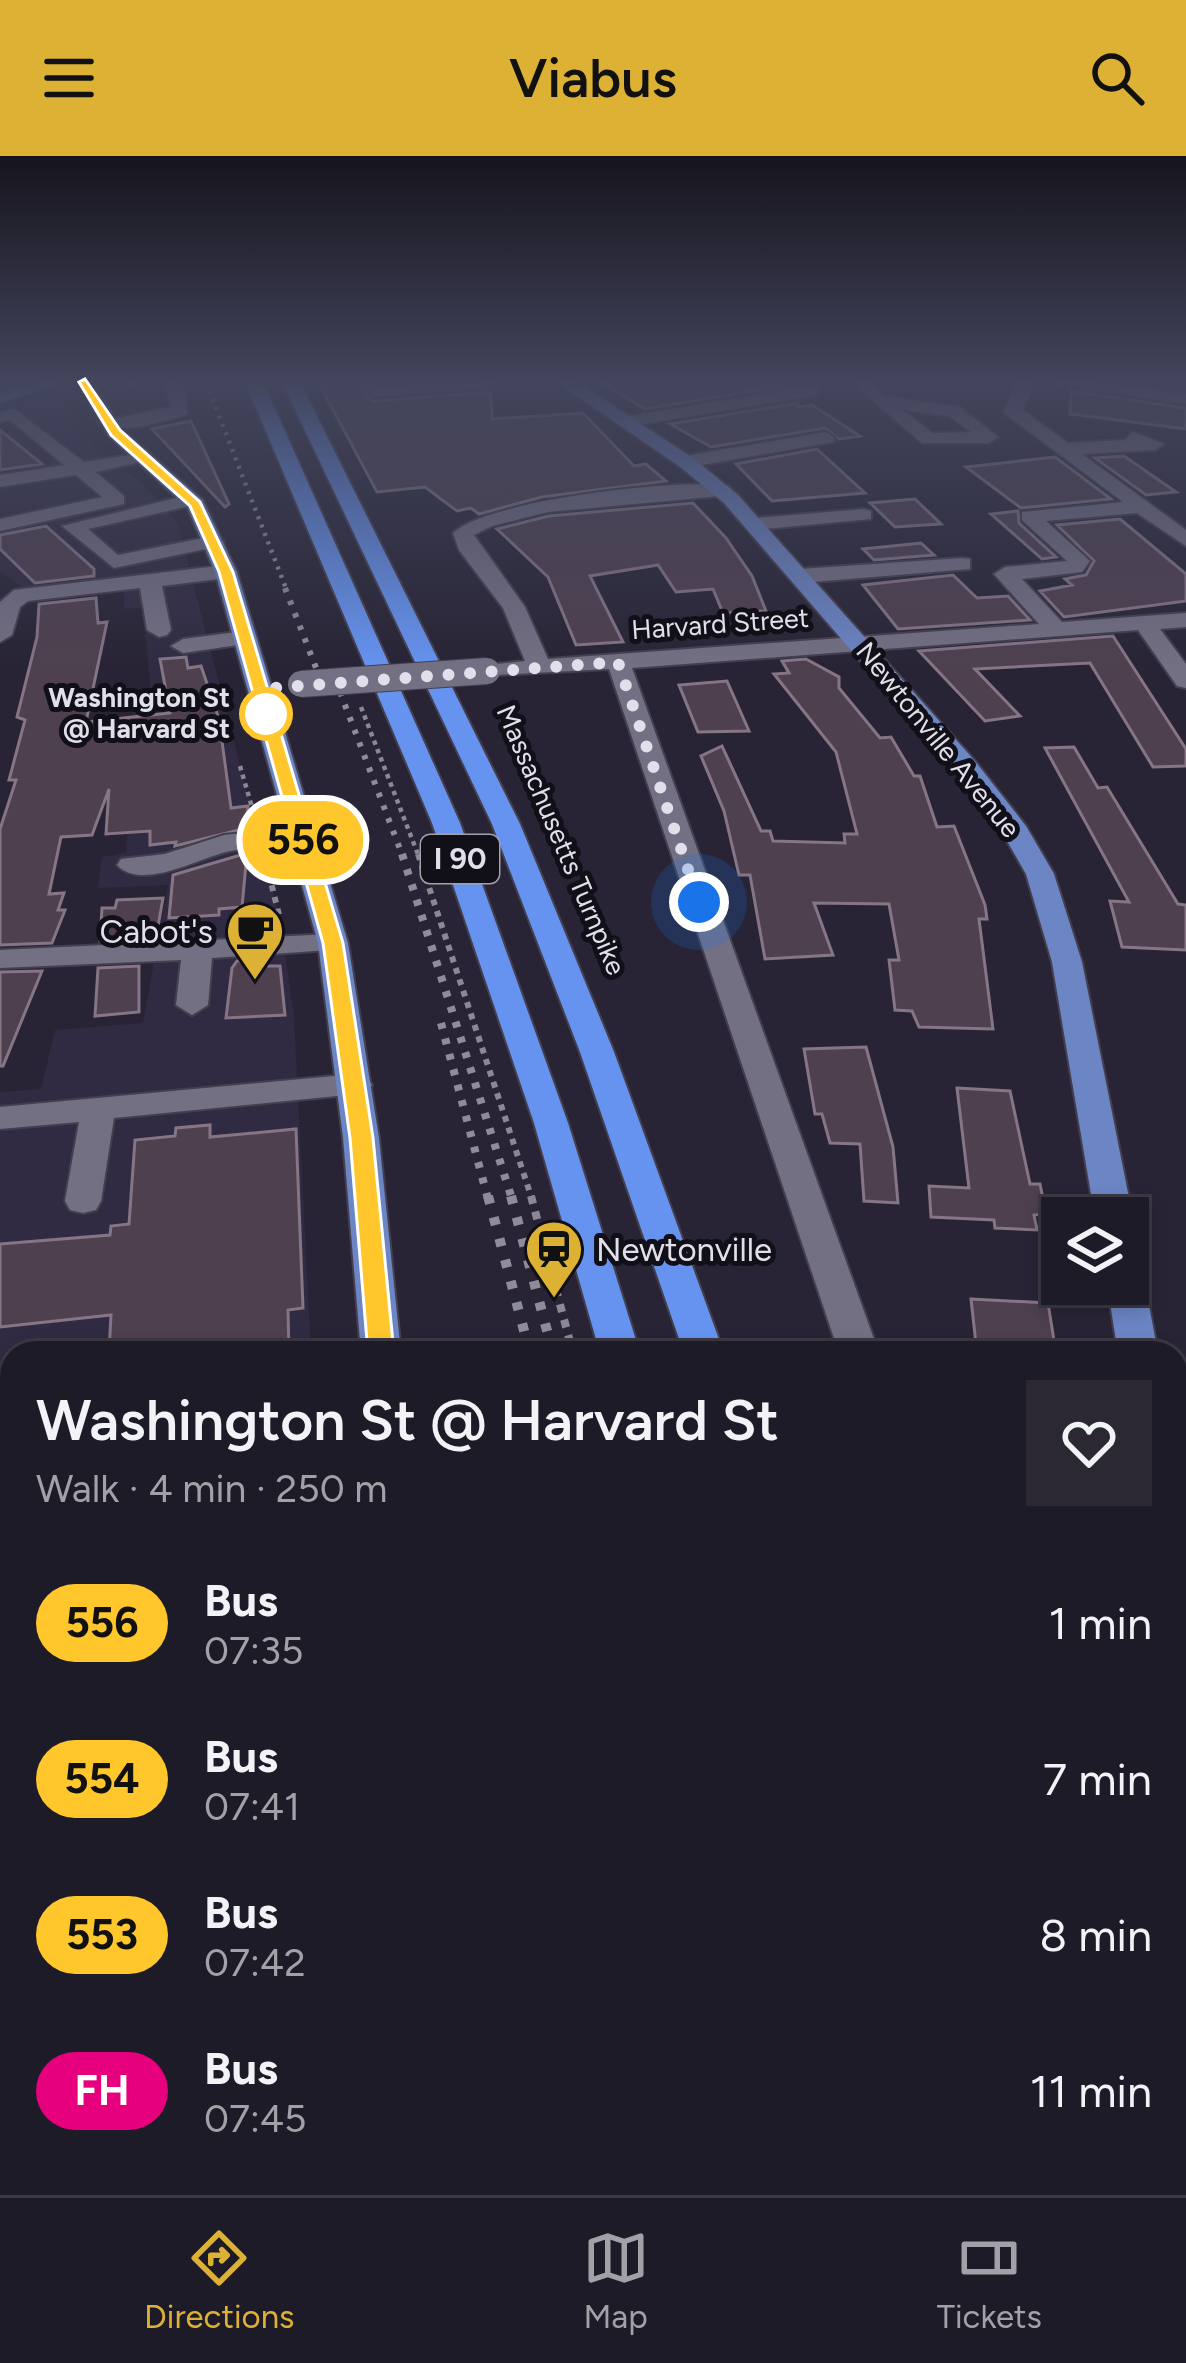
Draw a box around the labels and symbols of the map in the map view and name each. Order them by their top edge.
street label: Harvard Street [630,601,810,646]
street label: Newtonville Avenue [849,635,1027,844]
place label: Washington St @ Harvard St [48,681,230,745]
marker: Washington St @ Harvard St [241,689,291,739]
street label: Massachusetts Turnpike [490,700,633,980]
line badge: 556 [234,801,372,879]
road number: I 90 [421,835,499,883]
your location [669,872,729,932]
cafe icon: Cabot's [224,900,286,982]
place label: Cabot's [99,912,213,951]
station icon: Newtonville [523,1218,585,1300]
place label: Newtonville [596,1230,772,1269]

